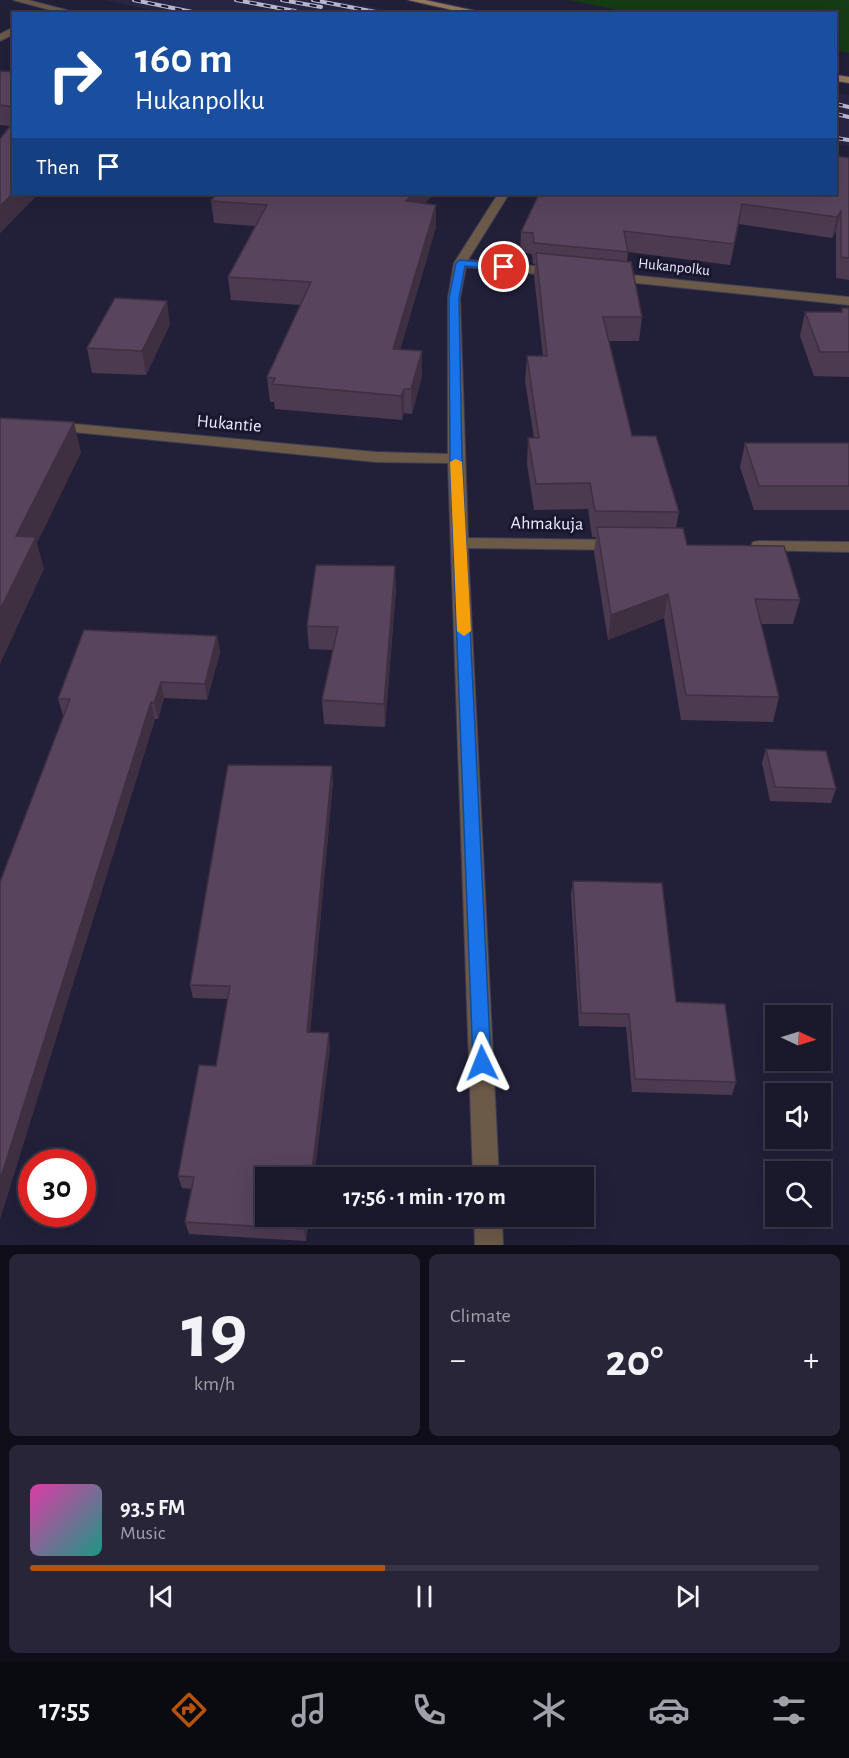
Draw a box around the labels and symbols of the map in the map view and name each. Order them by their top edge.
pin [478,241,529,292]
street label: Hukanpolku [637,256,711,278]
street label: Hukantie [196,412,262,436]
street label: Ahmakuja [510,514,584,534]
north arrow [765,1005,831,1071]
position arrow [450,1031,514,1095]
speed limit sign: 30 [18,1149,96,1227]

